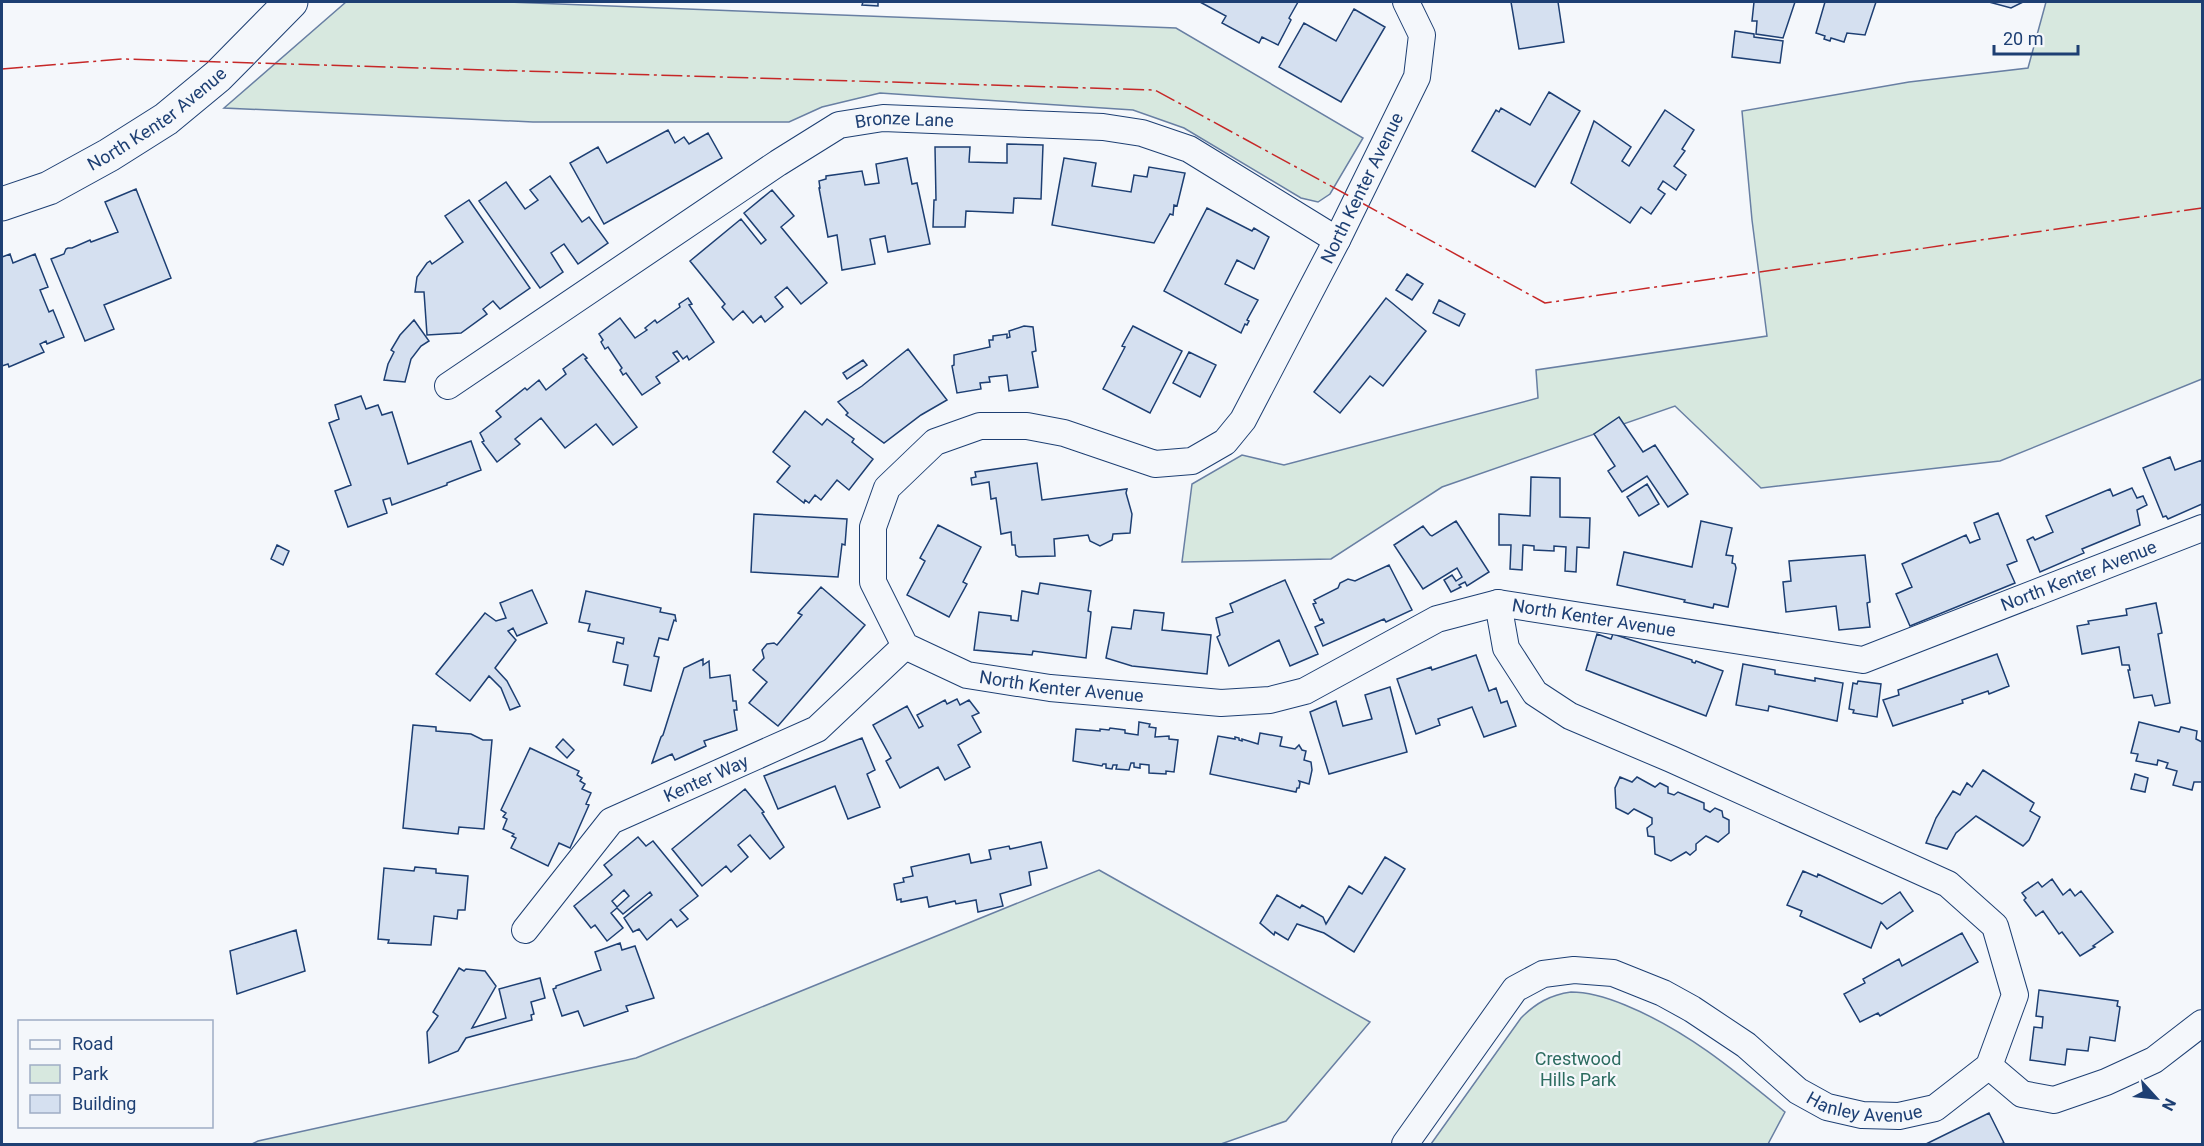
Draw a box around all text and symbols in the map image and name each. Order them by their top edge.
scale bar [1994,18,2078,56]
text: 20 m [2003,28,2043,49]
street label: North Kenter Avenue [84,63,231,175]
street label: Bronze Lane [853,107,954,132]
street label: North Kenter Avenue [1316,109,1407,267]
street label: North Kenter Avenue [1998,536,2159,615]
street label: North Kenter Avenue [1511,594,1677,641]
street label: North Kenter Avenue [978,666,1145,706]
street label: Kenter Way [660,750,752,806]
legend [18,1020,213,1128]
text: Road [72,1033,113,1054]
park label: Crestwood Hills Park [1535,1048,1621,1090]
text: Park [72,1063,109,1084]
north arrow [2126,1068,2186,1128]
street label: Hanley Avenue [1803,1087,1924,1126]
text: Building [72,1093,136,1114]
text: N [2158,1095,2180,1114]

